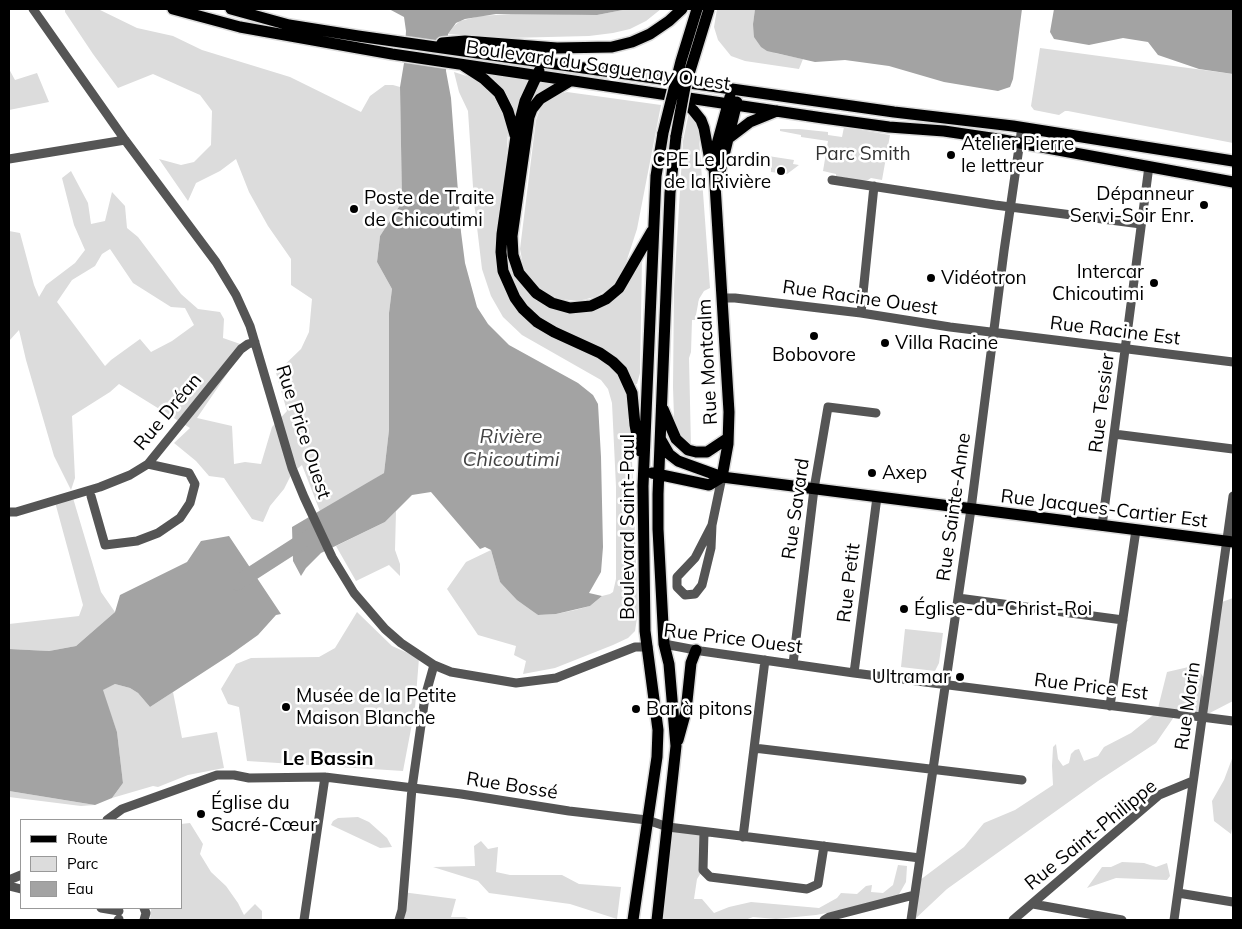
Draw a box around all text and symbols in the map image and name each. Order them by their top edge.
street label: Boulevard du Saguenay Ouest [464,36,732,96]
place label: Atelier Pierre le lettreur [961,133,1074,177]
park label: Parc Smith [815,143,911,165]
place label: CPE Le Jardin de la Rivière [652,149,771,193]
marker: Atelier Pierre le lettreur [945,149,957,161]
marker: CPE Le Jardin de la Rivière [775,165,787,177]
place label: Dépanneur Servi-Soir Enr. [1070,183,1194,227]
place label: Poste de Traite de Chicoutimi [364,187,494,231]
marker: Dépanneur Servi-Soir Enr. [1198,199,1210,211]
marker: Poste de Traite de Chicoutimi [348,203,360,215]
place label: Intercar Chicoutimi [1052,261,1144,305]
place label: Vidéotron [941,267,1027,289]
marker: Vidéotron [925,272,937,284]
street label: Rue Racine Ouest [781,276,939,320]
marker: Intercar Chicoutimi [1148,277,1160,289]
street label: Rue Montcalm [693,298,723,426]
street label: Rue Racine Est [1048,312,1182,350]
marker: Bobovore [808,330,820,342]
place label: Villa Racine [895,332,998,354]
marker: Villa Racine [879,337,891,349]
place label: Bobovore [772,344,856,366]
street label: Rue Tessier [1085,352,1119,454]
street label: Rue Price Ouest [271,362,335,502]
street label: Rue Dréan [129,369,207,455]
water label: Rivière Chicoutimi [463,425,559,472]
street label: Rue Sainte-Anne [932,431,976,583]
street label: Boulevard Saint-Paul [617,434,639,620]
street label: Rue Savard [778,457,814,561]
place label: Axep [882,462,927,484]
marker: Axep [866,467,878,479]
street label: Rue Jacques-Cartier Est [999,485,1209,533]
street label: Rue Petit [833,542,865,624]
place label: Église-du-Christ-Roi [914,598,1092,620]
marker: Église-du-Christ-Roi [898,603,910,615]
street label: Rue Price Ouest [662,619,804,659]
street label: Rue Morin [1171,660,1205,752]
place label: Ultramar [872,666,950,688]
street label: Rue Price Est [1033,669,1149,705]
marker: Ultramar [954,671,966,683]
place label: Musée de la Petite Maison Blanche [296,685,456,729]
place label: Bar à pitons [646,698,752,720]
marker: Musée de la Petite Maison Blanche [280,701,292,713]
marker: Bar à pitons [630,703,642,715]
district label: Le Bassin [282,747,374,771]
street label: Rue Bossé [465,768,559,804]
street label: Rue Saint-Philippe [1020,775,1162,895]
place label: Église du Sacré-Cœur [211,792,317,836]
marker: Église du Sacré-Cœur [195,808,207,820]
legend [20,819,182,909]
text: Route [67,829,108,848]
text: Parc [67,854,98,873]
text: Eau [67,879,93,898]

